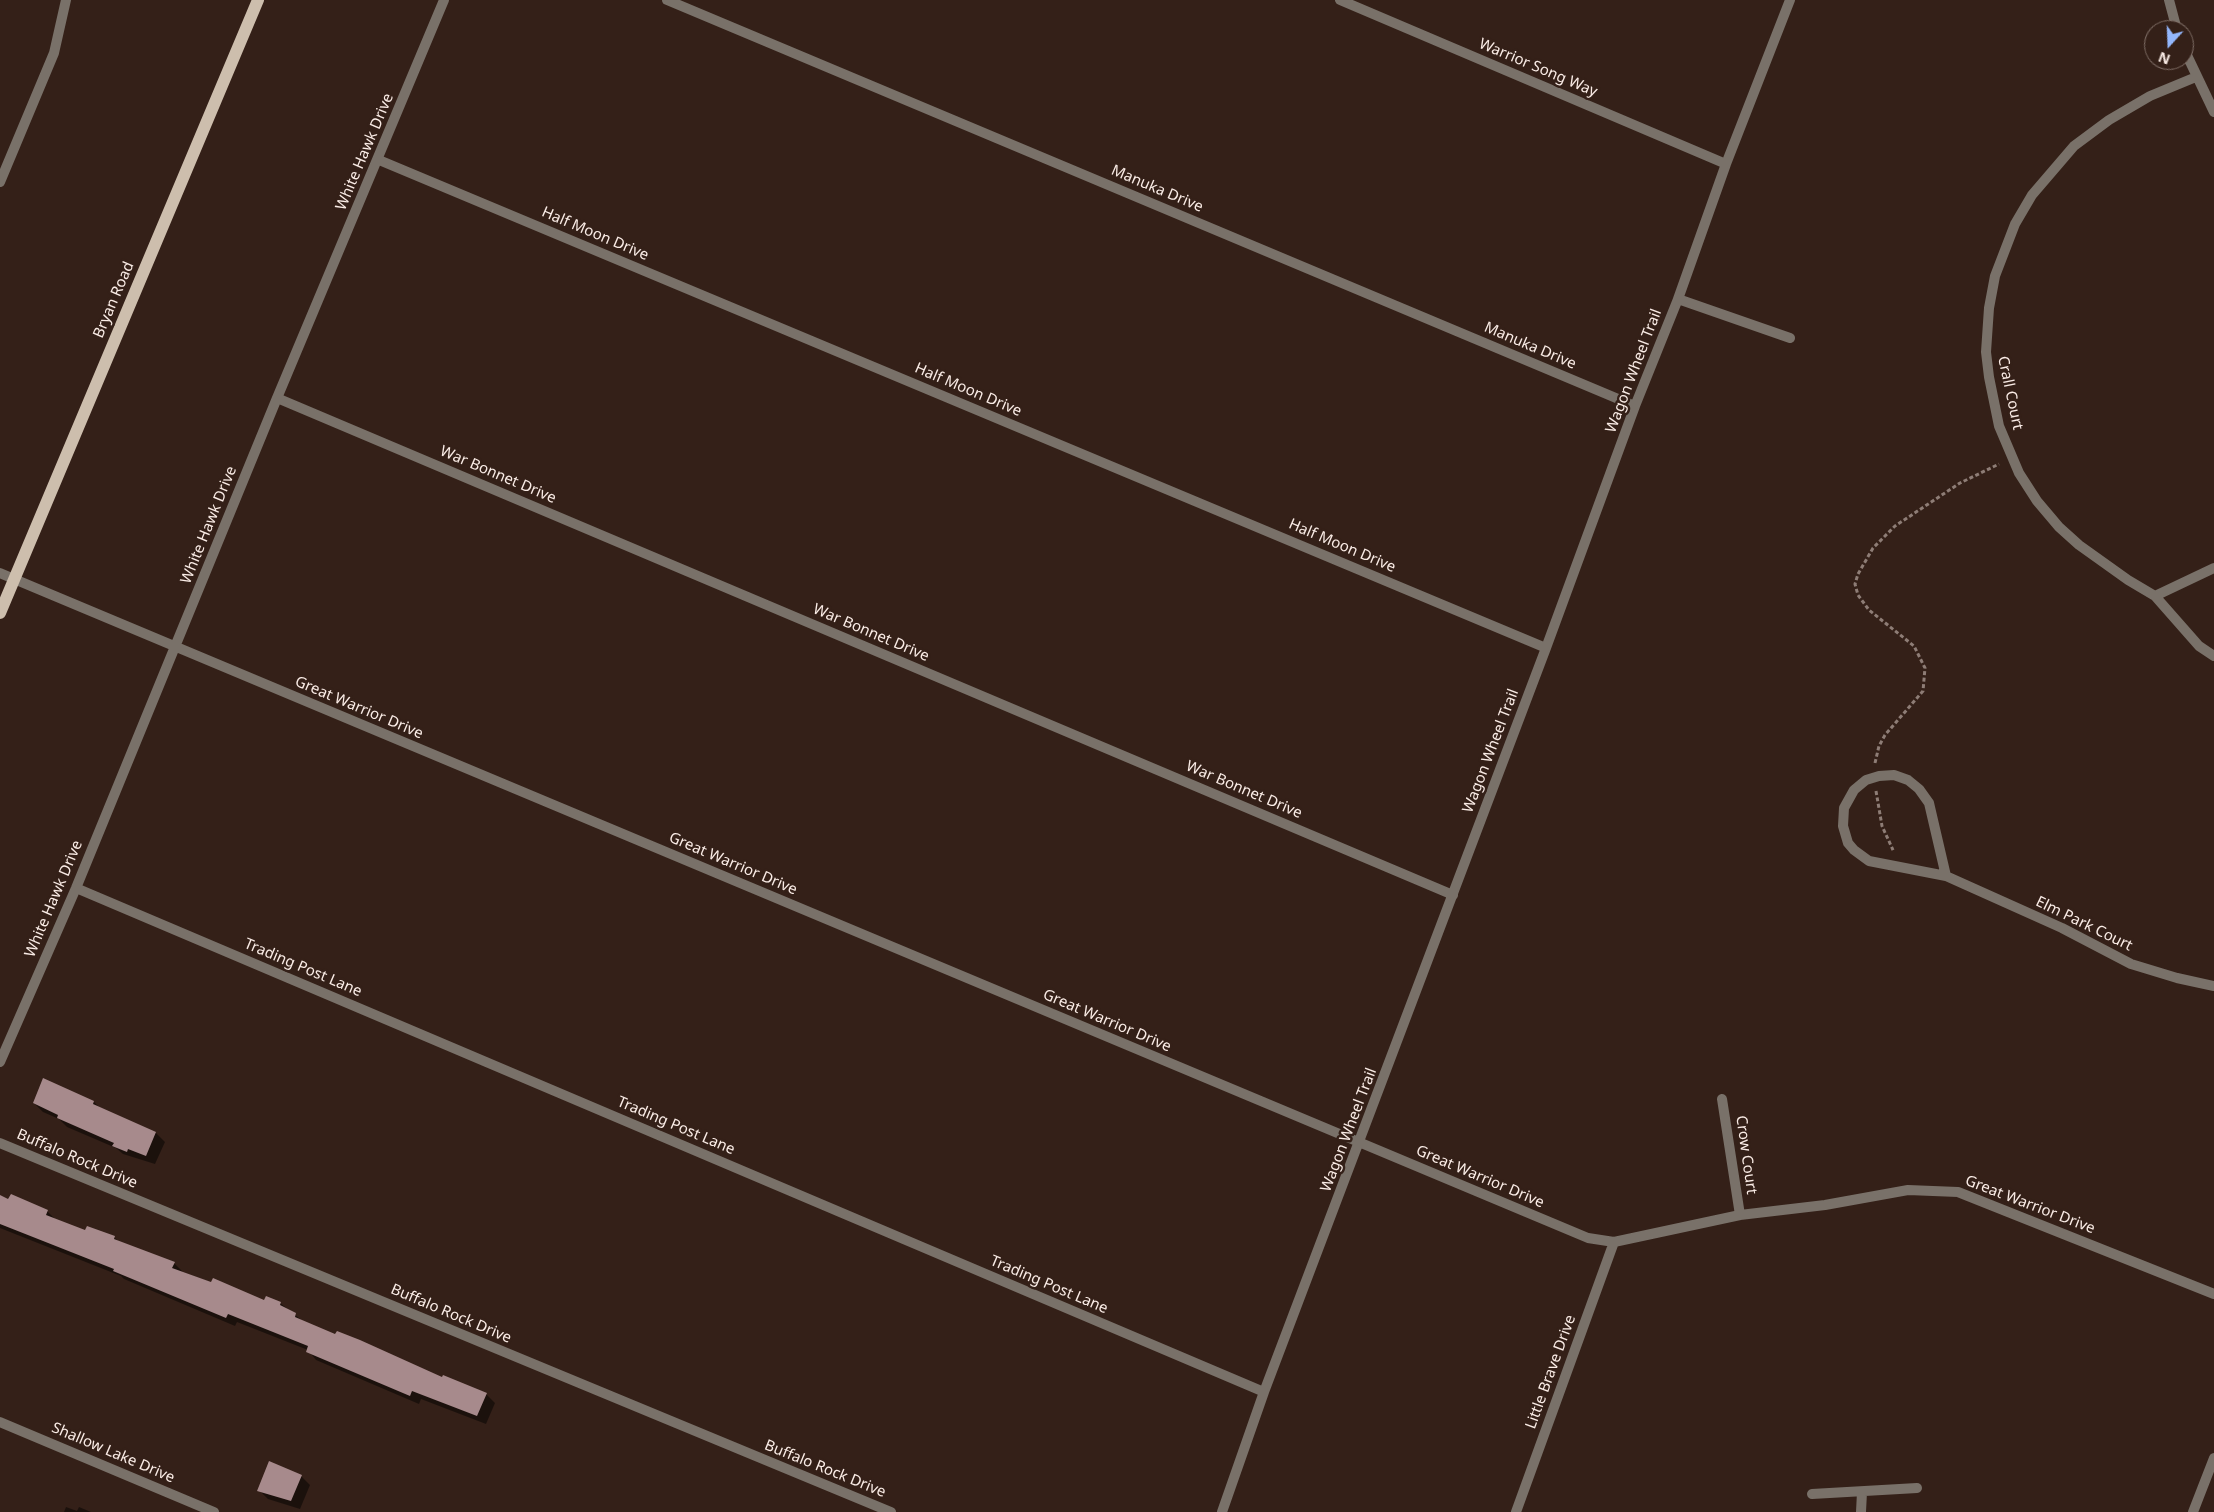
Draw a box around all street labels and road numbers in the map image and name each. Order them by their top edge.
street label: Warrior Song Way [1476,35,1600,101]
street label: White Hawk Drive [332,91,398,213]
street label: Manuka Drive [1108,162,1206,216]
street label: Half Moon Drive [539,203,651,265]
street label: Bryan Road [90,259,138,341]
street label: Wagon Wheel Trail [1602,307,1666,435]
street label: Manuka Drive [1481,319,1579,373]
street label: Crall Court [1993,355,2027,431]
street label: Half Moon Drive [912,359,1024,421]
street label: War Bonnet Drive [437,442,559,508]
street label: White Hawk Drive [177,464,241,586]
street label: Half Moon Drive [1286,515,1398,577]
street label: War Bonnet Drive [810,600,932,666]
street label: Great Warrior Drive [292,673,426,743]
street label: Wagon Wheel Trail [1459,687,1523,815]
street label: War Bonnet Drive [1183,757,1305,823]
street label: Great Warrior Drive [666,829,800,899]
street label: White Hawk Drive [21,838,87,960]
street label: Elm Park Court [2033,893,2135,955]
street label: Trading Post Lane [241,935,365,1001]
street label: Great Warrior Drive [1040,986,1174,1056]
street label: Wagon Wheel Trail [1317,1066,1381,1194]
street label: Trading Post Lane [614,1093,738,1159]
street label: Crow Court [1732,1114,1760,1196]
street label: Buffalo Rock Drive [14,1125,140,1193]
street label: Great Warrior Drive [1413,1142,1547,1212]
street label: Great Warrior Drive [1963,1172,2097,1238]
street label: Trading Post Lane [987,1252,1111,1318]
street label: Buffalo Rock Drive [388,1280,514,1348]
street label: Little Brave Drive [1522,1313,1580,1431]
street label: Shallow Lake Drive [49,1419,177,1487]
street label: Buffalo Rock Drive [762,1436,888,1502]

